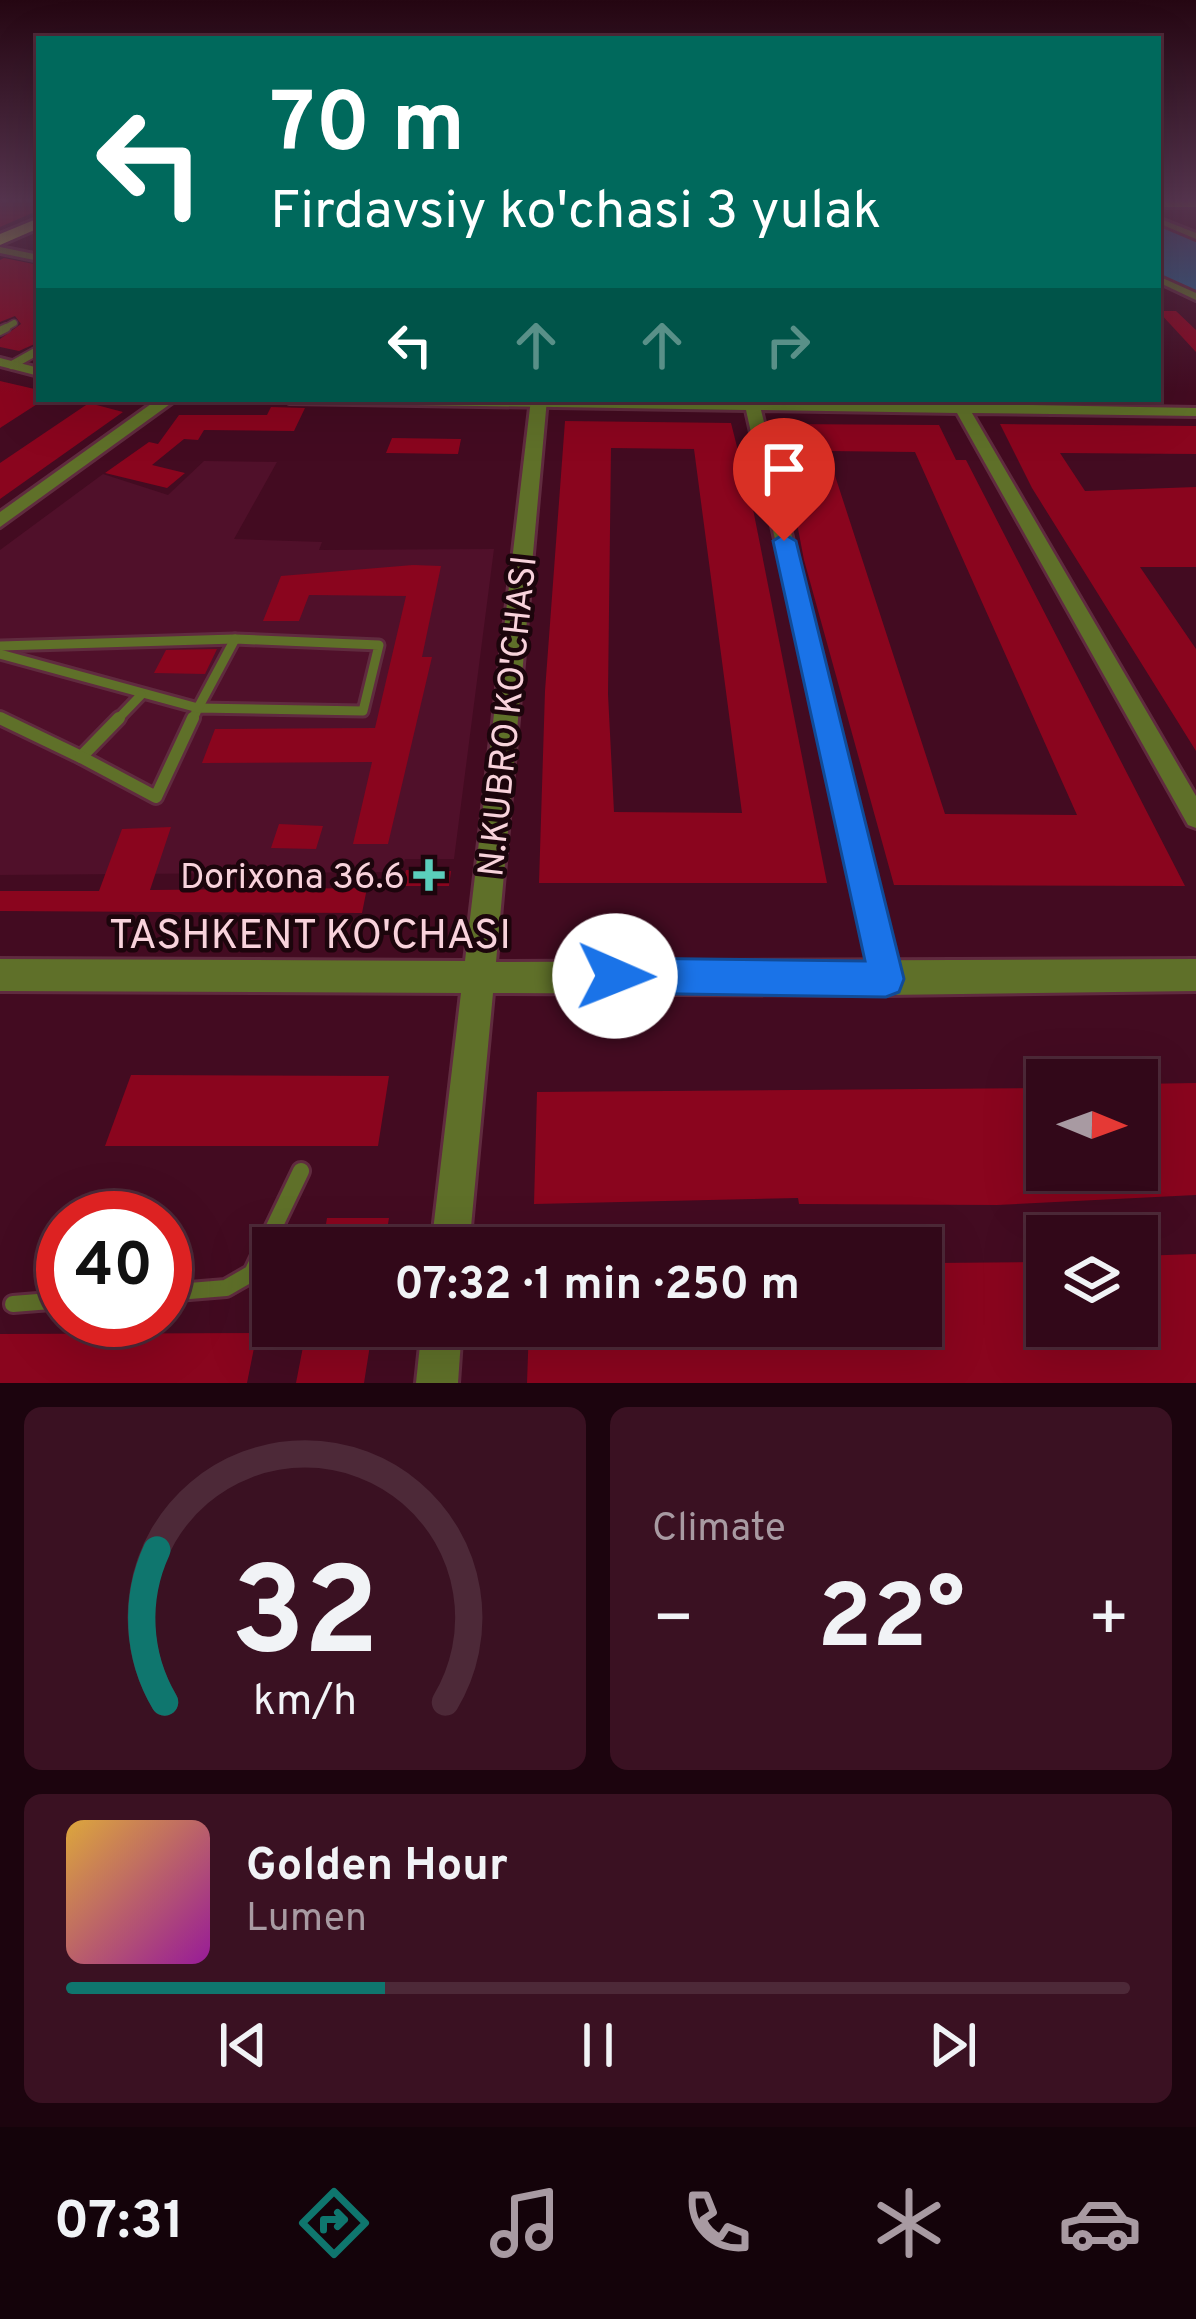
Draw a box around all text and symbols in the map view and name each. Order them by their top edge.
text: 70 m [270,75,465,181]
icon: left [72,84,228,240]
text: Firdavsiy ko'chasi 3 yulak [270,179,881,248]
icon: left [377,312,443,378]
icon: ahead [503,312,569,378]
icon: ahead [629,312,695,378]
icon: right [755,312,821,378]
pin [733,418,835,541]
icon: arrive [751,436,817,502]
street label: N.KUBRO KO'CHASI [470,554,550,879]
place label: Dorixona 36.6 [180,856,405,902]
marker: Dorixona 36.6 [416,862,442,888]
street label: TASHKENT KO'CHASI [109,911,511,964]
position arrow [552,913,678,1039]
north arrow [1026,1059,1158,1191]
map controls [1026,1059,1158,1347]
speed limit sign: 40 [36,1191,192,1347]
button: layers [1026,1215,1158,1347]
text: 07:32 · 1 min · 250 m [394,1258,800,1315]
text: Climate [652,1506,786,1555]
text: 32 [231,1541,379,1699]
text: 22° [817,1566,965,1679]
text: − [652,1581,695,1664]
text: + [1087,1581,1130,1664]
text: km/h [253,1675,357,1729]
text: Golden Hour [246,1839,508,1896]
text: Lumen [246,1896,367,1945]
icon: previous [210,2012,276,2078]
icon: pause [565,2012,631,2078]
icon: next [920,2012,986,2078]
icon: directions [292,2181,376,2265]
icon: music [483,2181,567,2265]
icon: phone [675,2181,759,2265]
icon: climate [867,2181,951,2265]
icon: car [1058,2181,1142,2265]
text: 07:31 [54,2189,184,2258]

